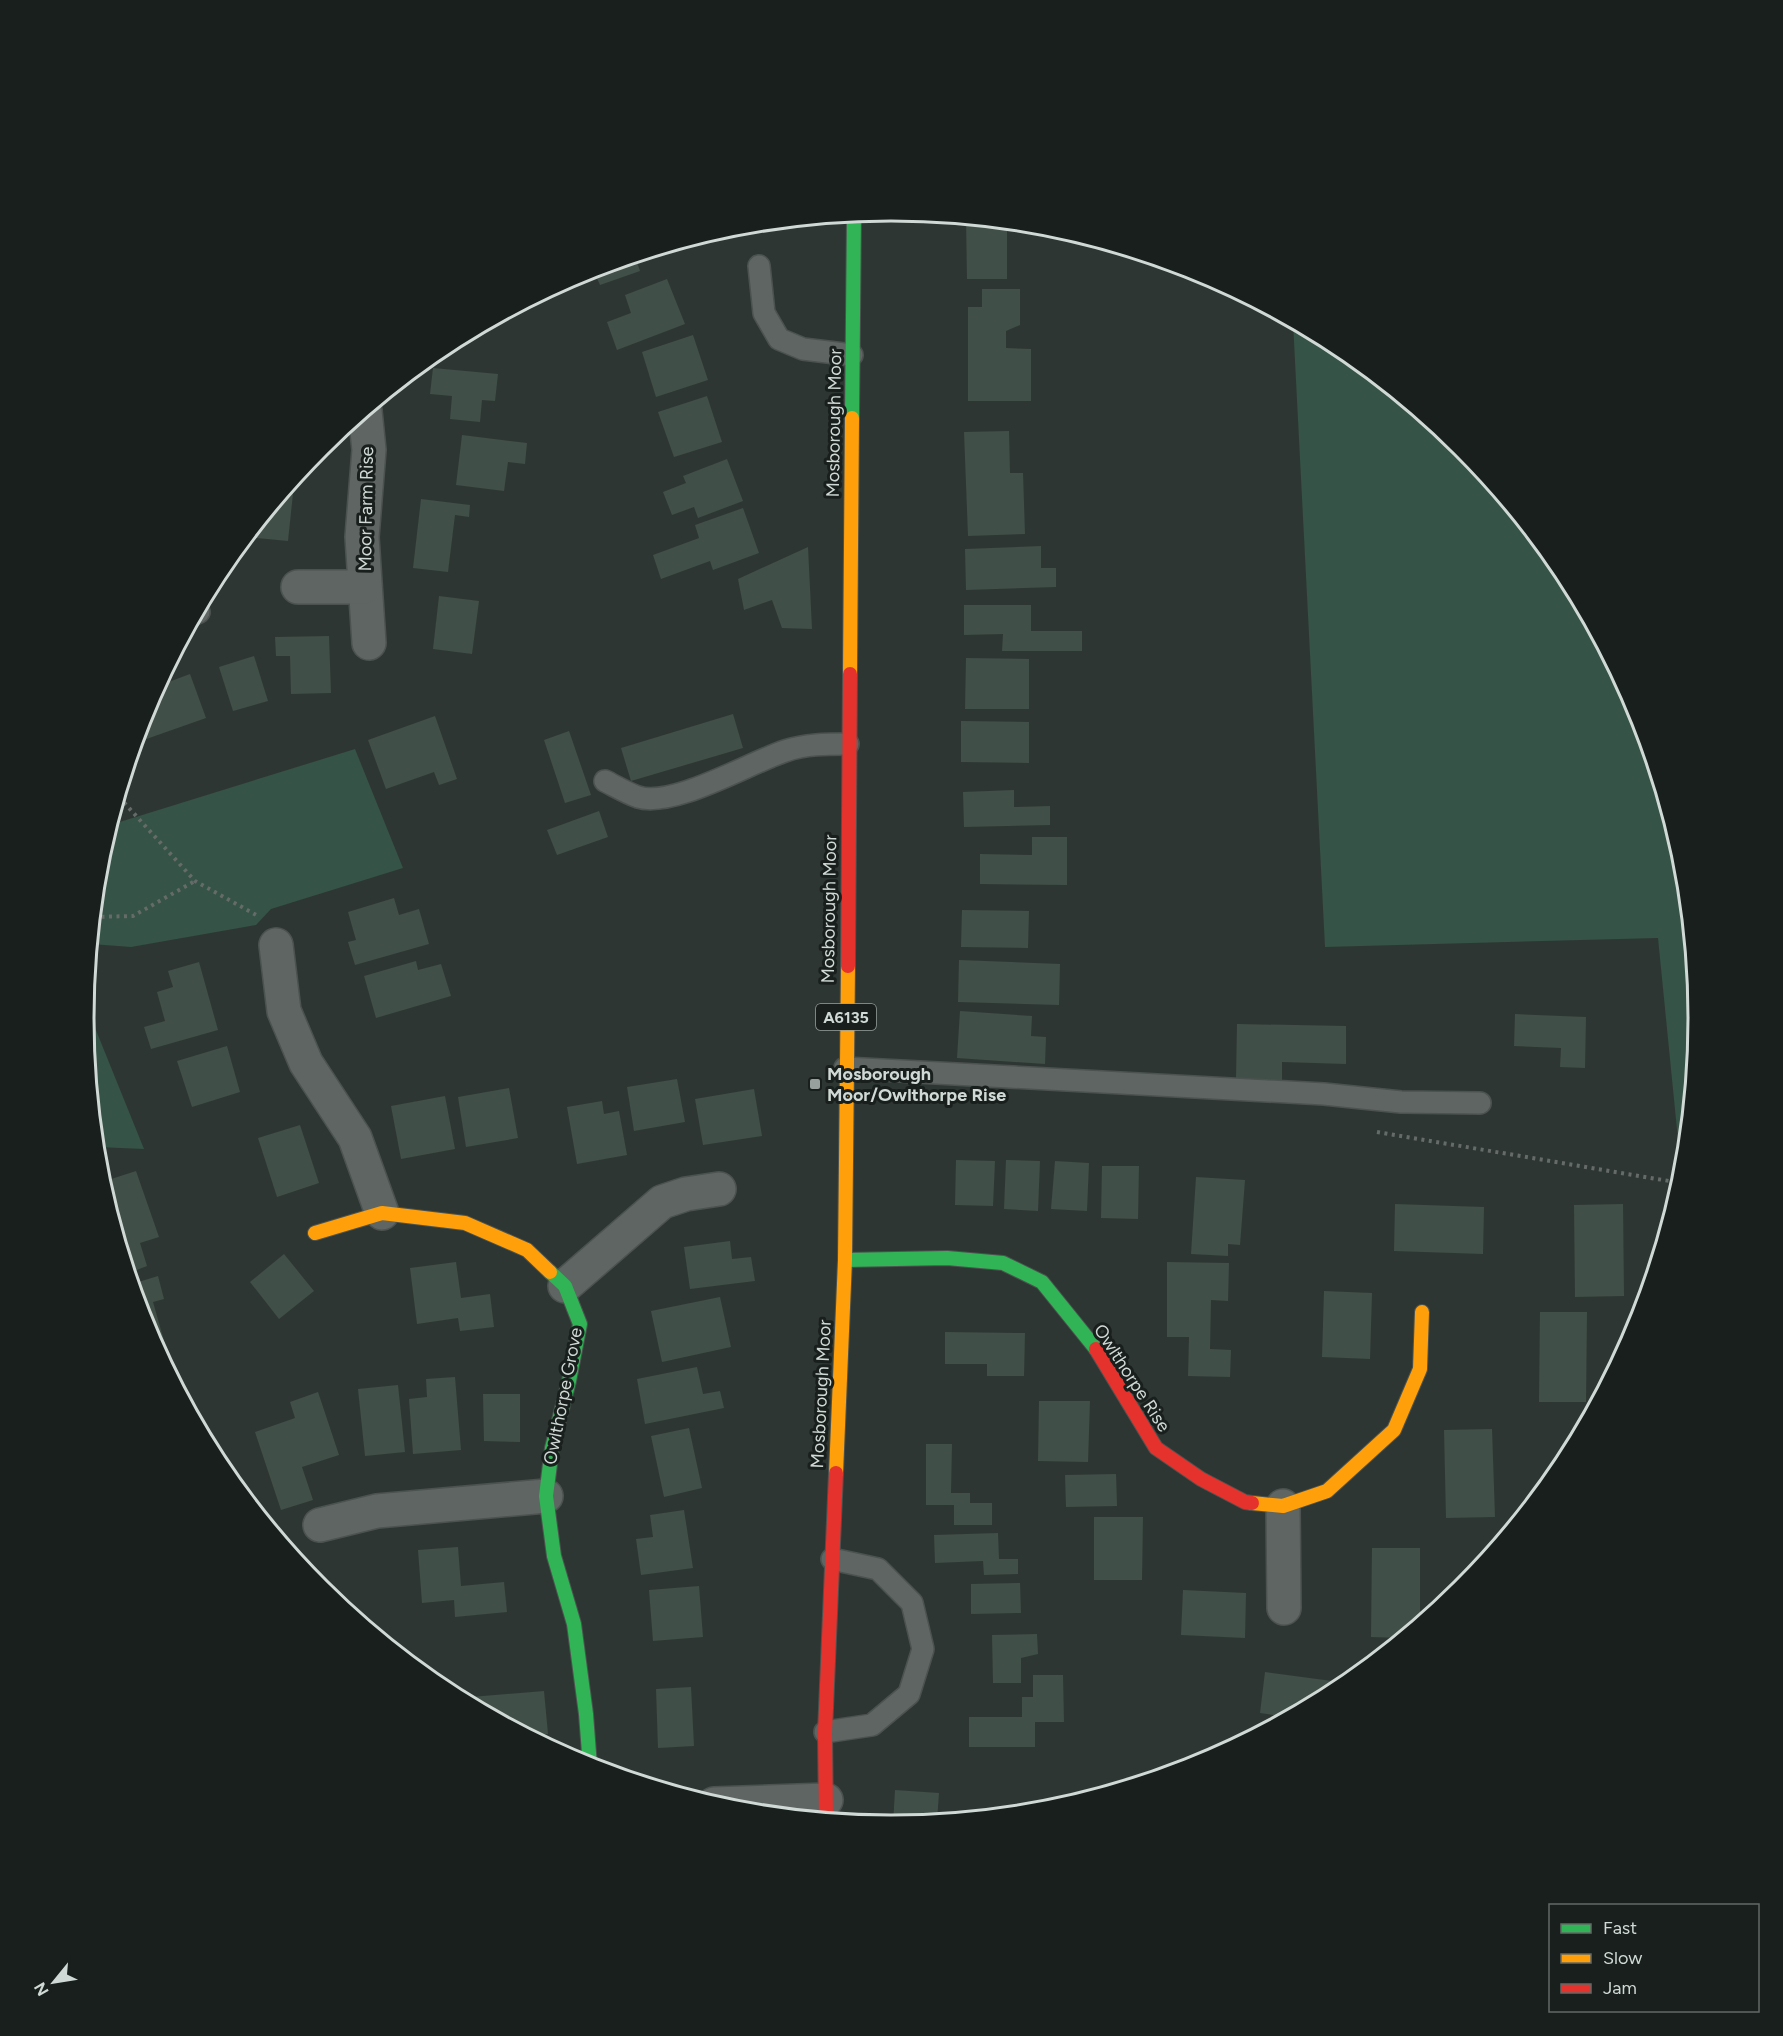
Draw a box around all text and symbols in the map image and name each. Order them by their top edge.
street label: Mosborough Moor [822,348,846,498]
street label: Moor Farm Rise [354,446,378,572]
street label: Mosborough Moor [817,834,841,984]
road number: A6135 [816,1004,876,1030]
place label: Mosborough Moor/Owlthorpe Rise [827,1063,1006,1106]
marker: Mosborough Moor/Owlthorpe Rise [808,1077,822,1091]
street label: Mosborough Moor [806,1319,836,1469]
street label: Owlthorpe Rise [1089,1320,1175,1436]
street label: Owlthorpe Grove [539,1325,587,1466]
legend [1549,1904,1759,2012]
text: Fast [1603,1917,1637,1939]
text: Slow [1603,1947,1642,1969]
north arrow [24,1952,84,2012]
text: Jam [1603,1977,1637,1999]
text: N [30,1979,53,1999]

